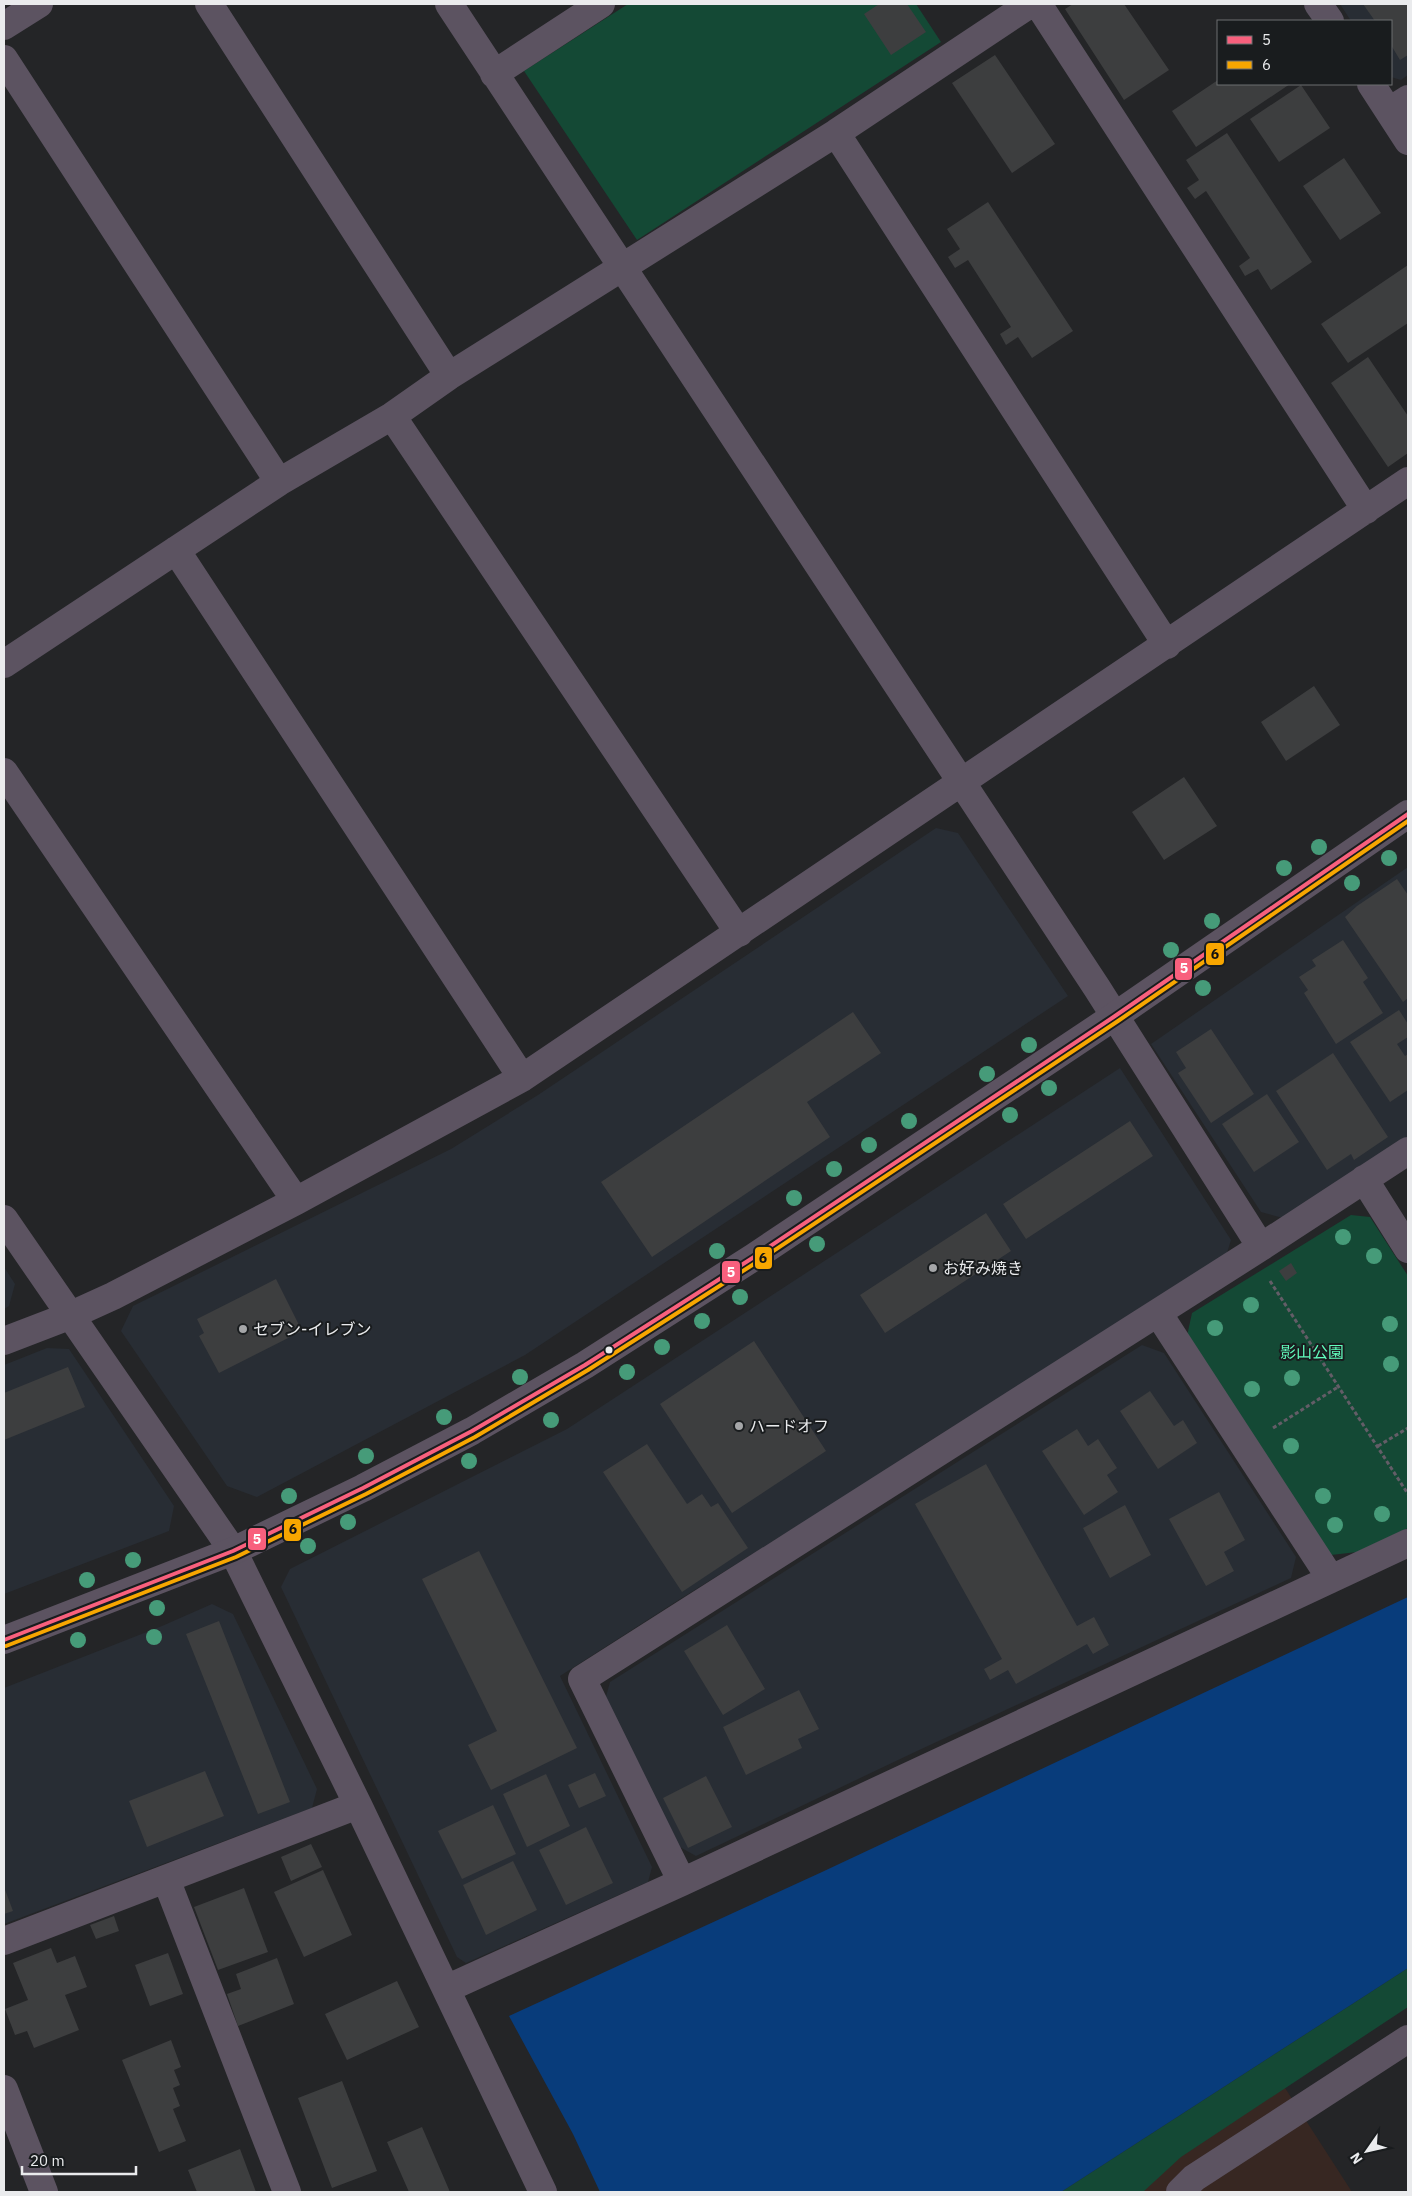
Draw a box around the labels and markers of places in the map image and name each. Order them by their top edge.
place label: お好み焼き [943,1258,1023,1278]
marker: お好み焼き [927,1262,939,1274]
place label: セブン-イレブン [253,1319,371,1339]
marker: セブン-イレブン [237,1323,249,1335]
unlabelled marker [604,1345,614,1355]
place label: ハードオフ [749,1416,829,1436]
marker: ハードオフ [733,1420,745,1432]

